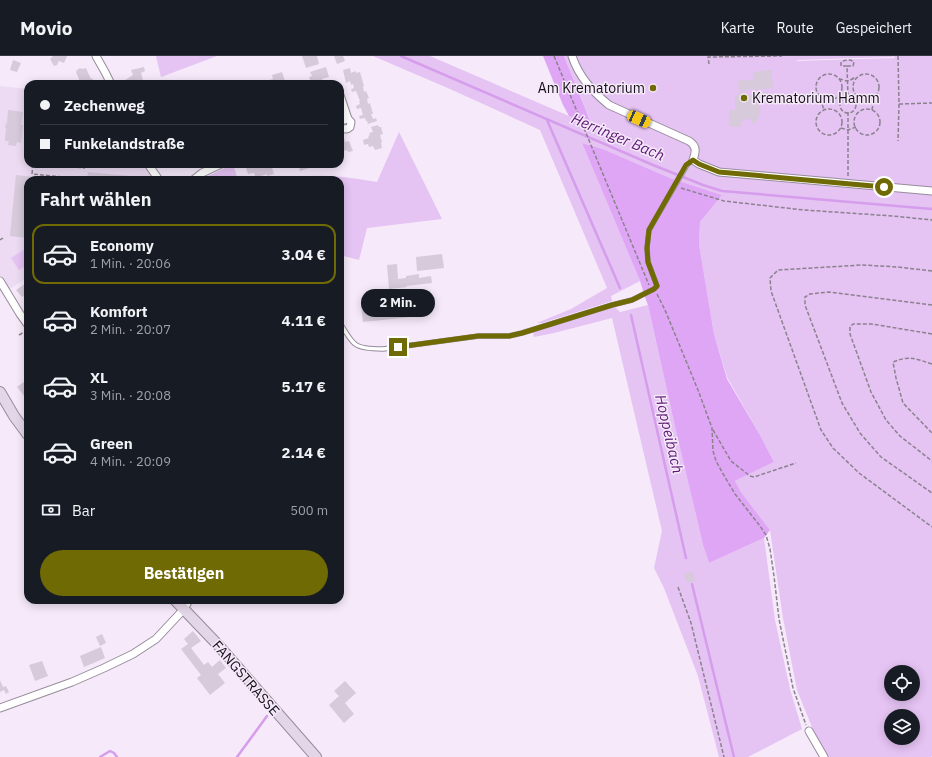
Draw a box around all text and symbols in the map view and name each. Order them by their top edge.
text: Movio [20,16,73,40]
text: Karte [721,19,755,37]
text: Route [777,19,814,37]
text: Gespeichert [836,19,912,37]
place label: Am Krematorium [538,79,645,97]
marker: Am Krematorium [648,83,658,93]
place label: Krematorium Hamm [752,89,880,107]
marker: Krematorium Hamm [739,93,749,103]
text: Zechenweg [64,96,145,115]
water label: Herringer Bach [569,108,668,165]
car [626,109,652,129]
text: Funkelandstraße [64,134,185,153]
route start [875,178,893,196]
text: Fahrt wählen [40,188,151,211]
icon: car [42,236,78,272]
text: Economy [90,236,154,255]
text: 3.04 € [281,245,326,264]
text: 1 Min. · 20:06 [90,255,171,272]
callout: 2 Min. [361,289,435,317]
text: 2 Min. [379,294,417,311]
icon: car [42,302,78,338]
text: Komfort [90,302,148,321]
text: 4.11 € [281,311,326,330]
text: 2 Min. · 20:07 [90,321,171,338]
route end [389,338,407,356]
icon: car [42,368,78,404]
text: XL [90,368,108,387]
text: 5.17 € [281,377,326,396]
text: 3 Min. · 20:08 [90,387,171,404]
water label: Hoppeibach [651,393,688,475]
icon: car [42,434,78,470]
text: Green [90,434,133,453]
text: 2.14 € [281,443,326,462]
text: 4 Min. · 20:09 [90,453,171,470]
icon: cash [40,499,62,521]
text: Bar [72,501,95,520]
text: 500 m [290,502,328,519]
button: Bestätigen [40,550,328,596]
street label: FANGSTRASSE [208,637,284,719]
map controls [884,665,920,745]
button: locate [884,665,920,701]
button: layers [884,709,920,745]

